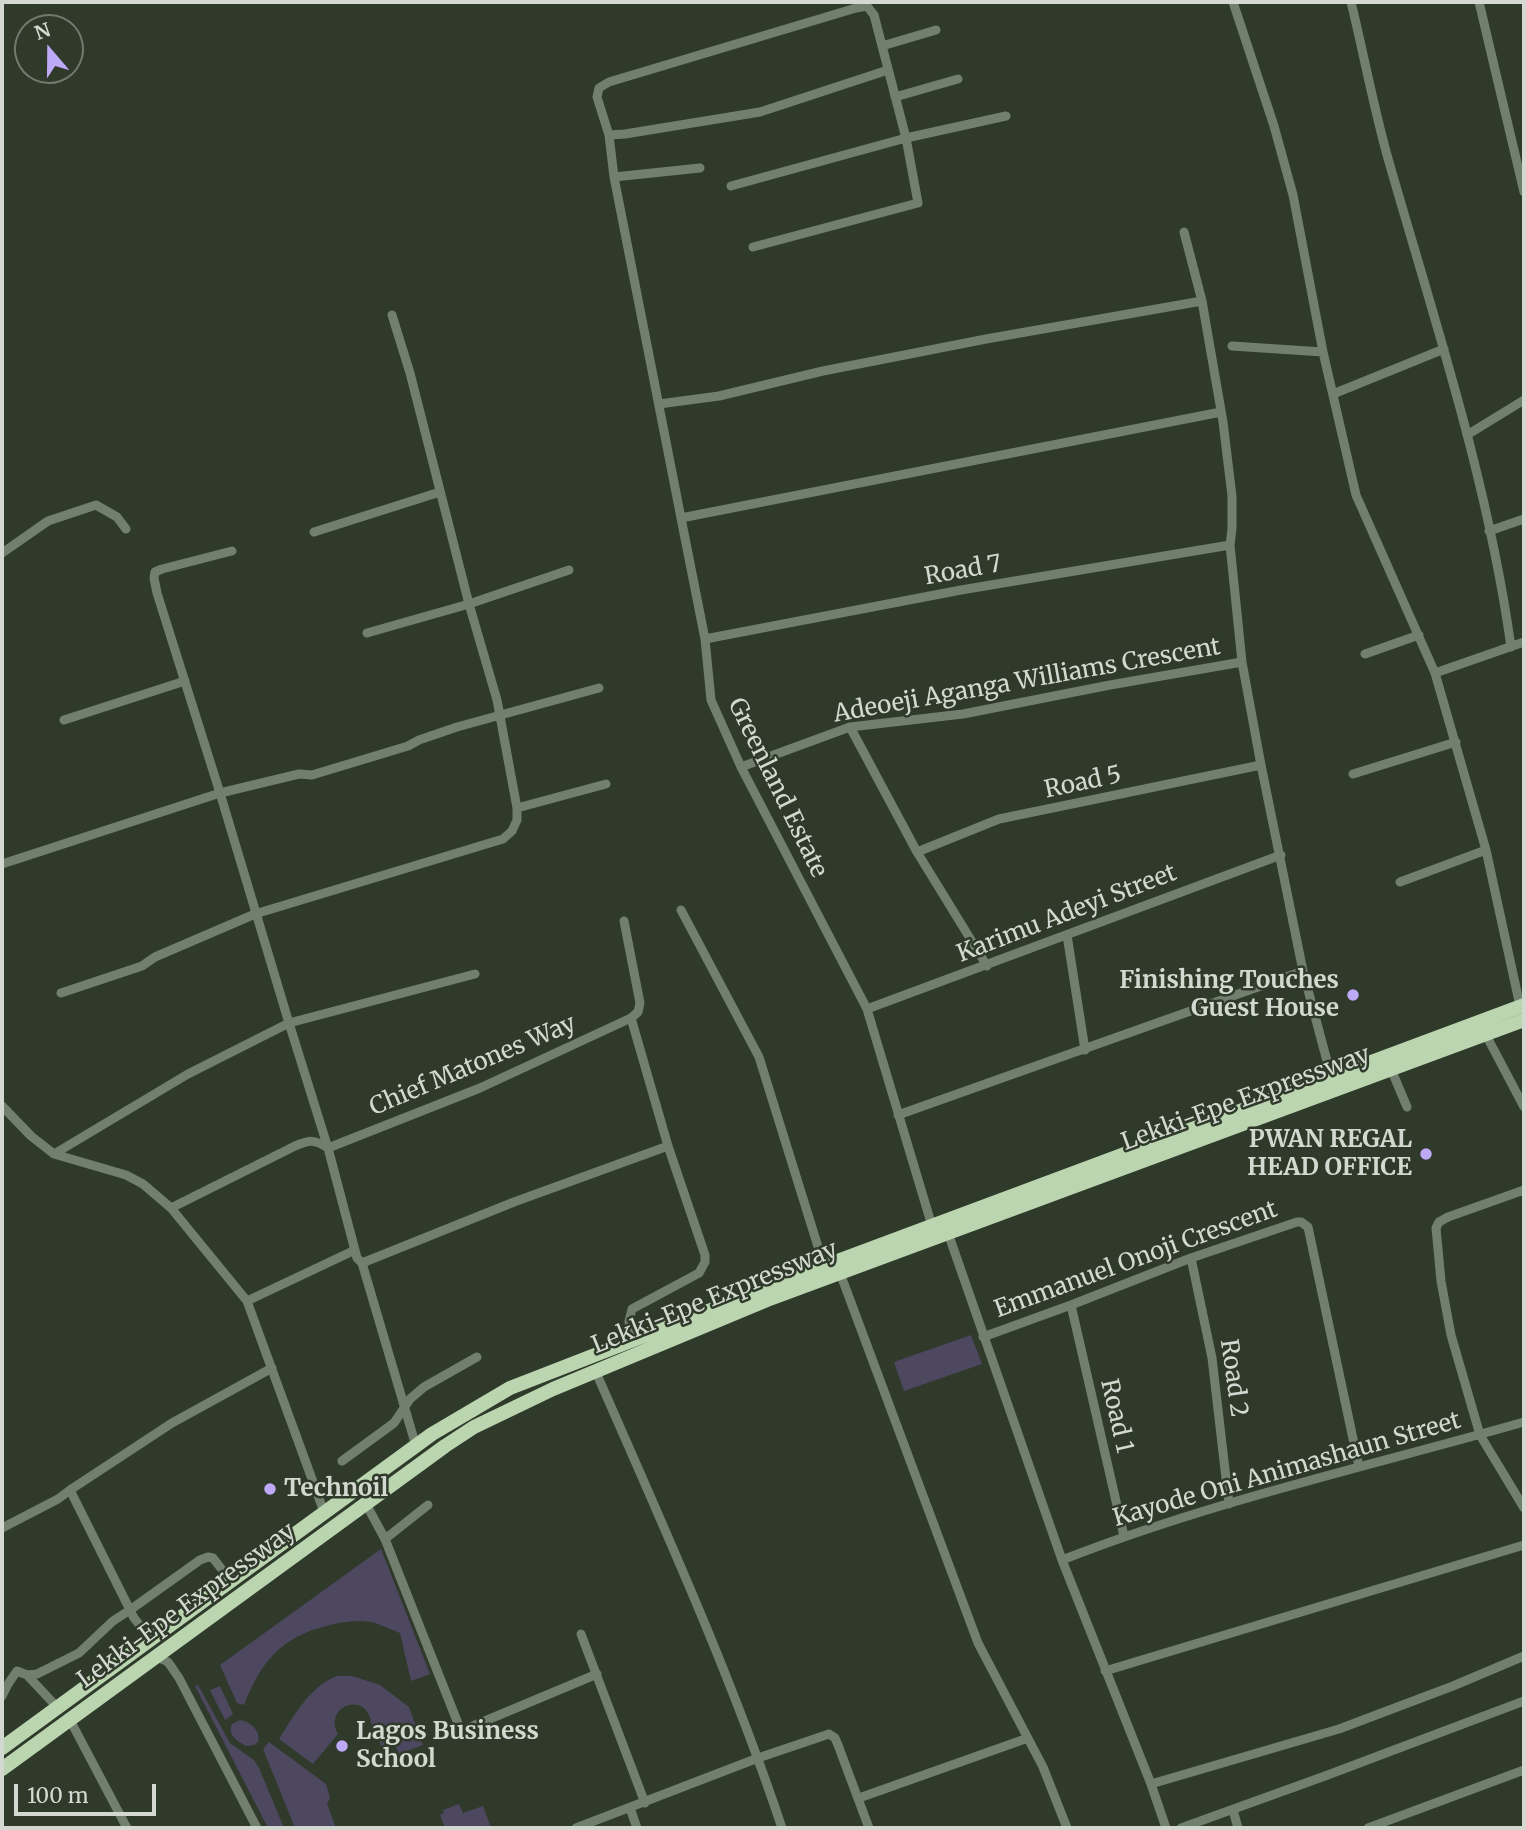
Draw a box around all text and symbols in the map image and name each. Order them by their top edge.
north arrow [14,14,84,84]
text: N [31,17,54,45]
street label: Road 7 [922,550,1004,592]
street label: Adeoeji Aganga Williams Crescent [831,633,1223,729]
street label: Greenland Estate [721,694,833,882]
street label: Road 5 [1042,761,1124,805]
street label: Karimu Adeyi Street [953,859,1181,969]
place label: Finishing Touches Guest House [1119,967,1339,1023]
marker: Finishing Touches Guest House [1345,987,1361,1003]
street label: Chief Matones Way [366,1010,580,1122]
street label: Lekki-Epe Expressway [1118,1041,1374,1157]
place label: PWAN REGAL HEAD OFFICE [1247,1126,1412,1182]
marker: PWAN REGAL HEAD OFFICE [1418,1146,1434,1162]
street label: Emmanuel Onoji Crescent [991,1195,1281,1325]
street label: Lekki-Epe Expressway [588,1235,842,1361]
street label: Road 2 [1213,1337,1253,1419]
street label: Road 1 [1094,1376,1138,1456]
street label: Kayode Oni Animashaun Street [1110,1407,1464,1533]
place label: Technoil [284,1475,388,1503]
marker: Technoil [262,1481,278,1497]
street label: Lekki-Epe Expressway [72,1517,302,1695]
place label: Lagos Business School [356,1718,539,1774]
marker: Lagos Business School [334,1738,350,1754]
scale bar [18,1770,159,1814]
text: 100 m [27,1782,89,1809]

